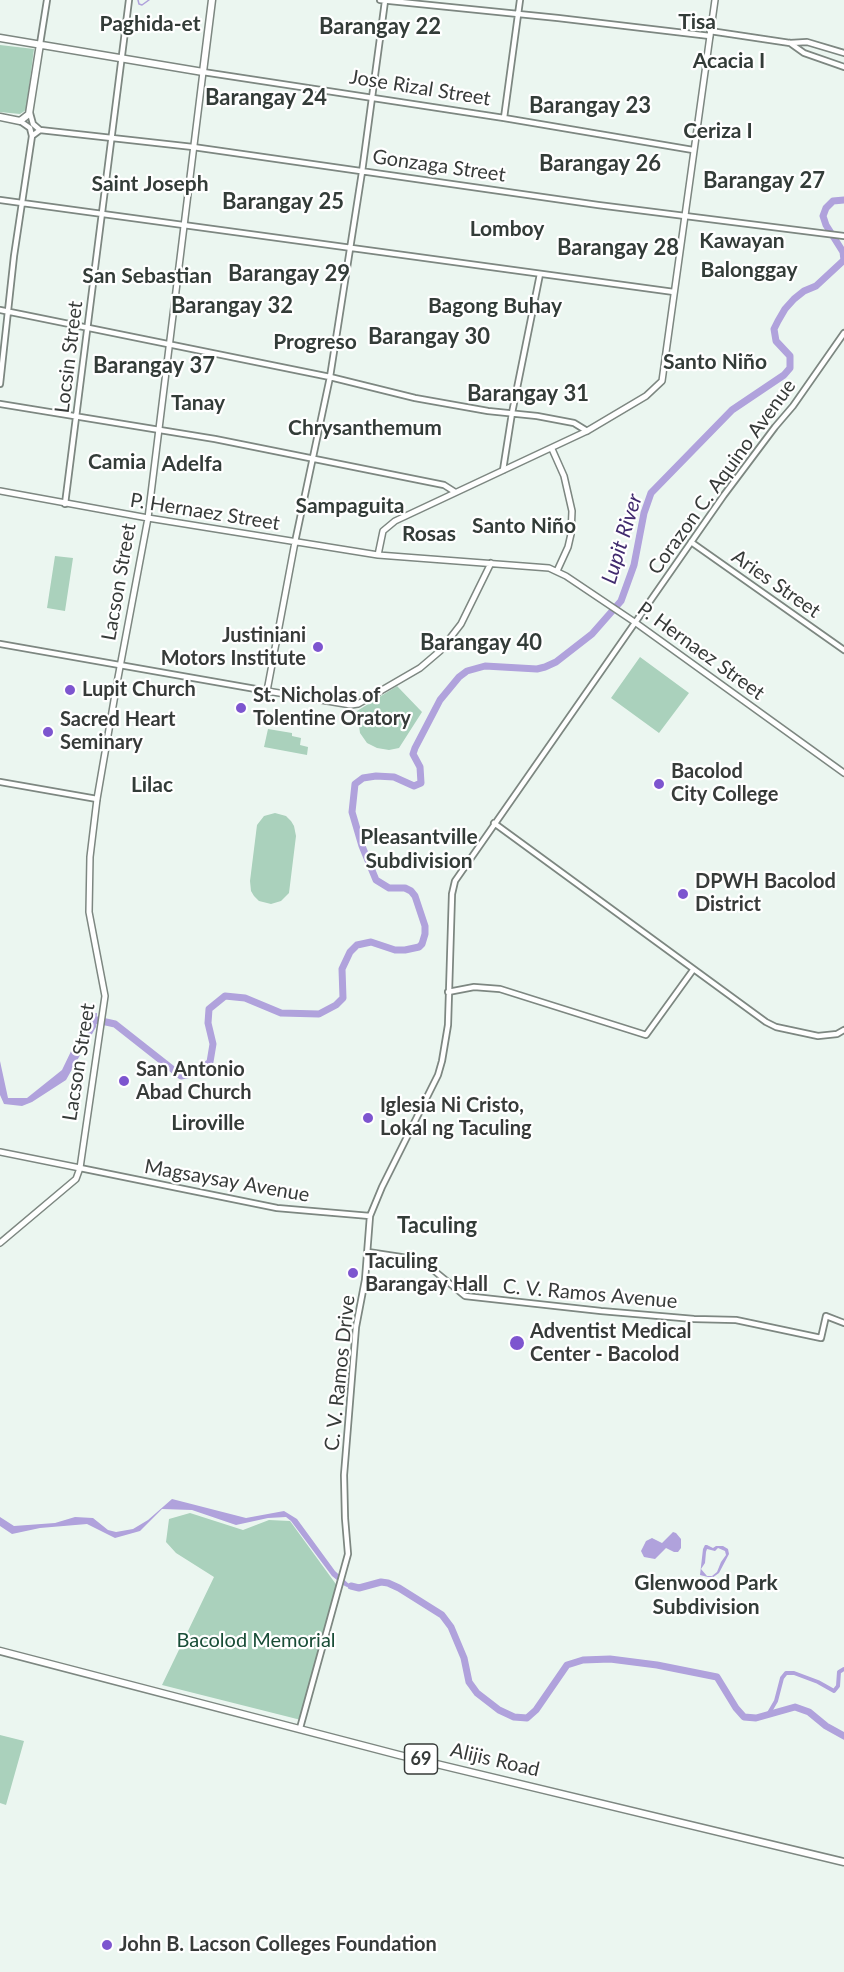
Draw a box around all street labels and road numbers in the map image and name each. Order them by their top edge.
street label: Jose Rizal Street [348,65,492,111]
street label: Gonzaga Street [371,145,507,187]
street label: Locsin Street [50,300,88,414]
street label: Corazon C. Aquino Avenue [643,375,801,579]
street label: P. Hernaez Street [128,488,282,536]
street label: Lacson Street [97,521,141,643]
street label: Aries Street [727,545,825,623]
street label: P. Hernaez Street [633,597,769,705]
street label: Lacson Street [58,1002,100,1122]
street label: Magsaysay Avenue [143,1155,311,1207]
street label: C. V. Ramos Avenue [502,1274,678,1314]
street label: C. V. Ramos Drive [320,1294,360,1452]
street label: Alijis Road [448,1738,542,1782]
road number: 69 [404,1744,438,1774]

